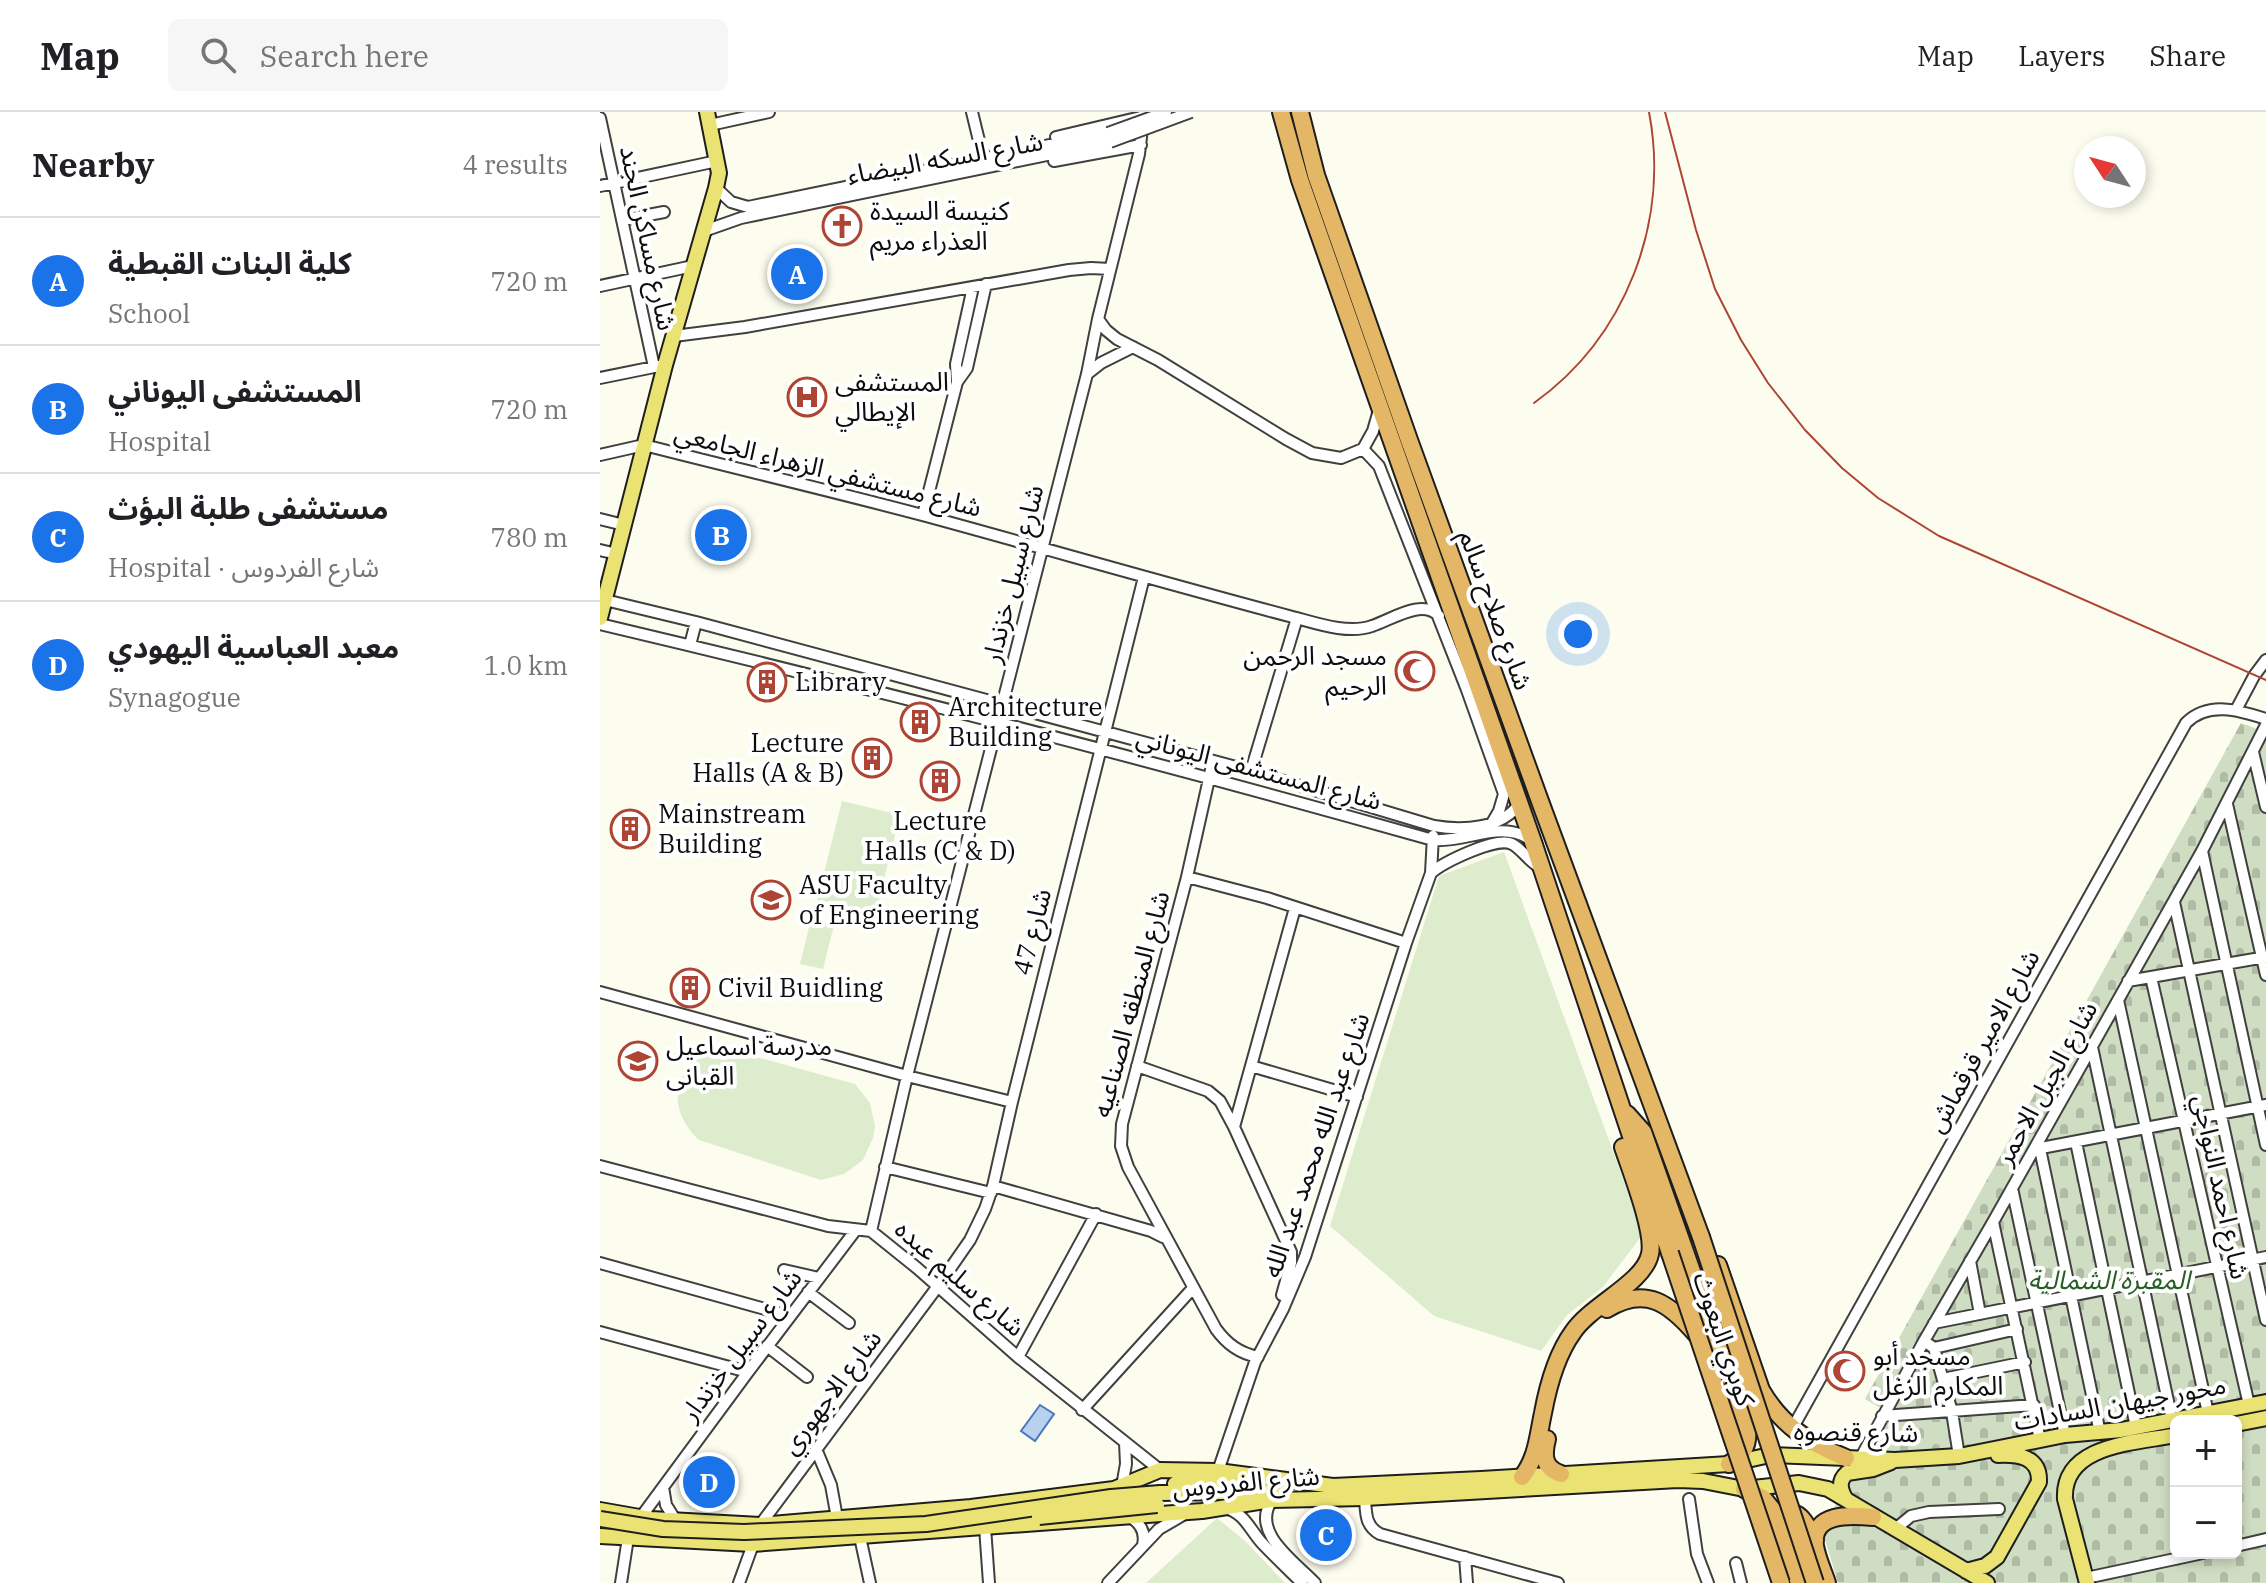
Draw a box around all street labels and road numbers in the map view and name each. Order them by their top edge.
street label: شارع السكه البيضاء [844,123,1046,194]
street label: شارع مساكن الجند [610,142,685,334]
street label: شارع مستشفي الزهراء الجامعي [670,414,985,528]
street label: شارع سبيل خزندار [973,481,1053,668]
street label: شارع صلاح سالم [1449,525,1542,696]
street label: شارع المستشفى اليوناني [1132,719,1385,821]
street label: شارع 47 [1004,885,1061,979]
street label: شارع المنطقه الصناعيه [1083,887,1180,1122]
street label: شارع الامير قرقماش [1918,943,2049,1140]
street label: شارع الجبل الاحمر [1986,995,2107,1173]
street label: شارع عبد الله محمد عبد الله [1254,1008,1379,1283]
street label: شارع احمد النواجي [2182,1091,2258,1283]
street label: شارع سليم عبده [886,1211,1033,1346]
street label: شارع سبيل خزندار [671,1261,811,1430]
street label: كوبري البعوث [1682,1267,1764,1412]
street label: شارع الاجهوري [772,1322,892,1463]
street label: محور جيهان السادات [2011,1367,2228,1437]
street label: شارع قنصوه [1793,1413,1919,1452]
street label: شارع الفردوس [1171,1458,1321,1507]

